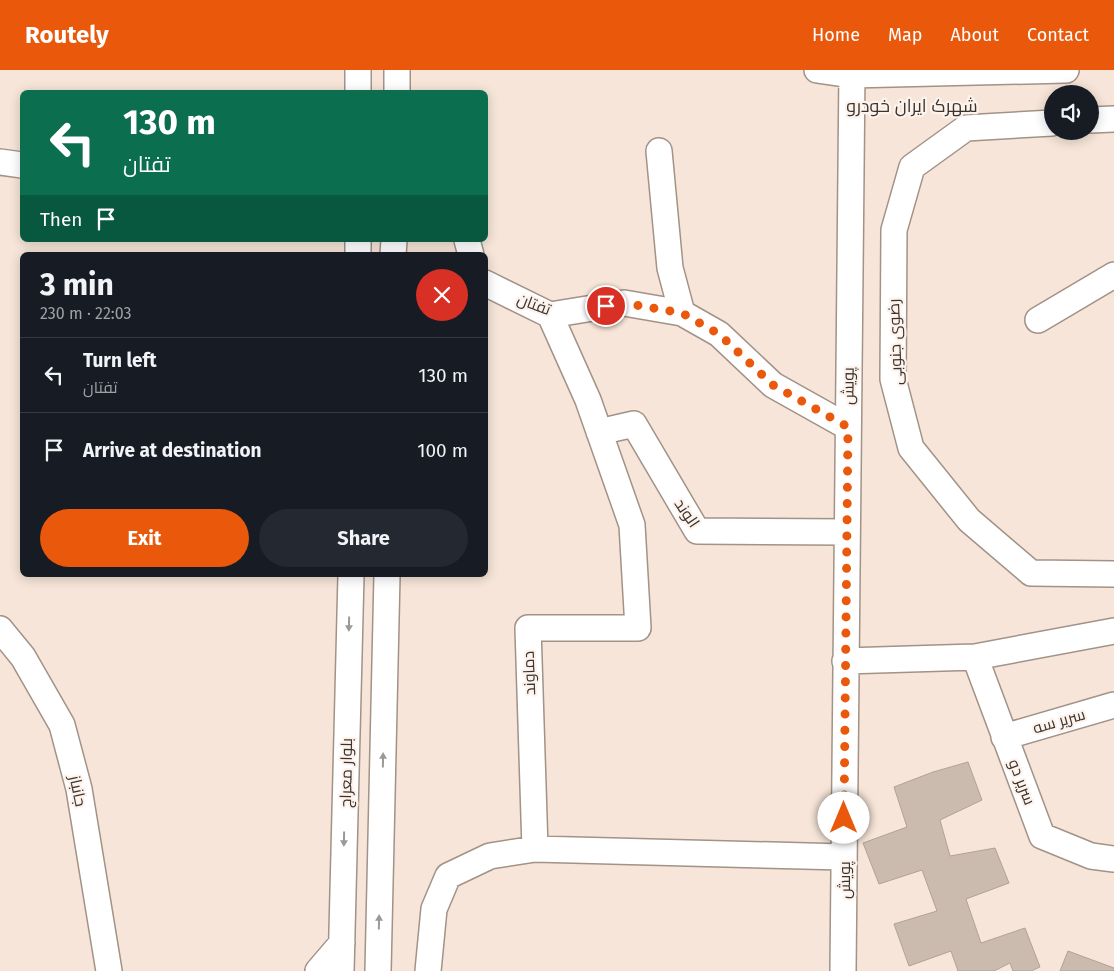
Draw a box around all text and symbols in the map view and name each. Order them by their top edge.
text: Routely [25,21,109,49]
text: Home [812,24,860,46]
text: Map [888,24,922,46]
text: About [950,24,999,46]
text: Contact [1027,24,1089,46]
map controls [1044,85,1099,140]
button: sound [1044,85,1099,140]
district label: شهرک ایران خودرو [846,95,978,117]
text: 130 m [123,101,216,143]
icon: left [40,110,105,175]
text: تفتان [123,151,171,178]
icon: arrive [92,205,120,233]
text: Then [40,208,82,231]
text: 3 min [40,267,114,303]
button: close [416,269,468,321]
pin [585,285,627,327]
street label: تفتان [514,289,554,320]
icon: arrive [592,292,620,320]
street label: رضوی جنوبی [884,298,907,386]
text: 230 m · 22:03 [40,304,131,323]
text: Turn left [83,349,157,372]
icon: left [40,361,68,389]
text: 130 m [418,364,468,387]
street label: پویش [838,366,860,405]
text: تفتان [83,378,118,397]
icon: arrive [40,436,68,464]
text: Arrive at destination [83,439,262,462]
text: 100 m [417,439,468,462]
street label: الوند [671,495,703,531]
button: Exit [40,509,249,567]
button: Share [259,509,468,567]
one-way arrow [345,616,353,632]
street label: دماوند [519,651,539,695]
street label: سریر سه [1031,704,1087,738]
street label: بلوار معراج [336,738,358,808]
one-way arrow [379,752,387,768]
street label: سریر دو [1005,756,1039,808]
street label: جانباز [65,773,91,808]
position arrow [817,791,869,843]
one-way arrow [340,831,348,847]
street label: پویش [835,860,856,899]
one-way arrow [375,914,383,930]

